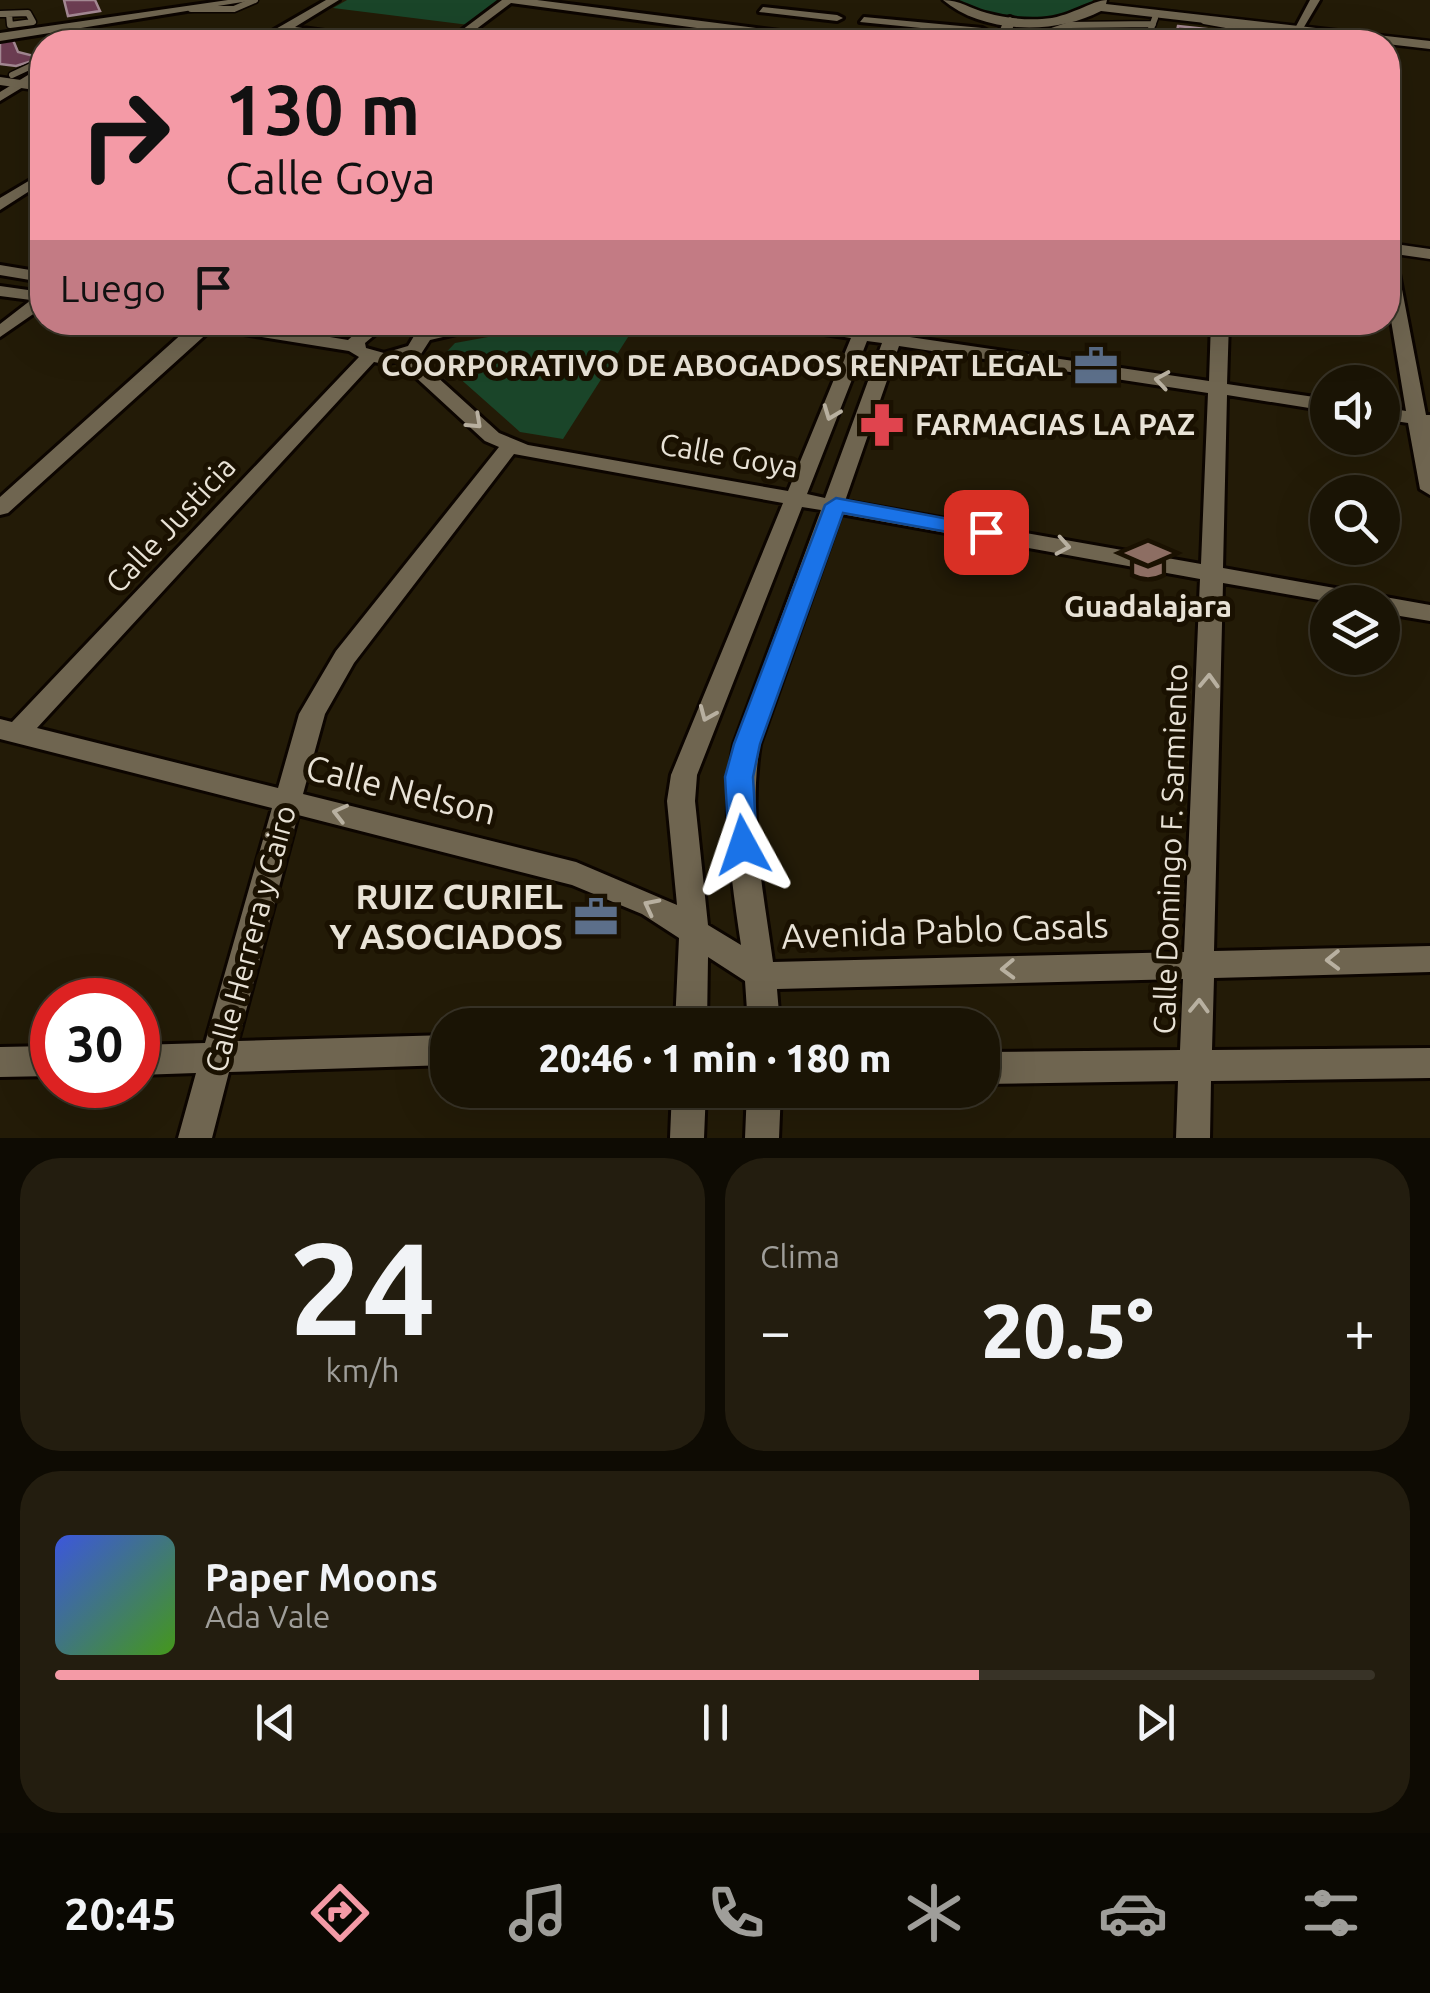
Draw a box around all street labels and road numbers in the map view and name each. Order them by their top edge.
street label: Calle Goya [657,426,801,484]
street label: Calle Justicia [99,449,242,599]
street label: Calle Domingo F. Sarmiento [1147,663,1193,1035]
street label: Calle Nelson [302,746,500,832]
street label: Calle Herrera y Cairo [198,802,302,1076]
street label: Avenida Pablo Casals [781,904,1109,956]

